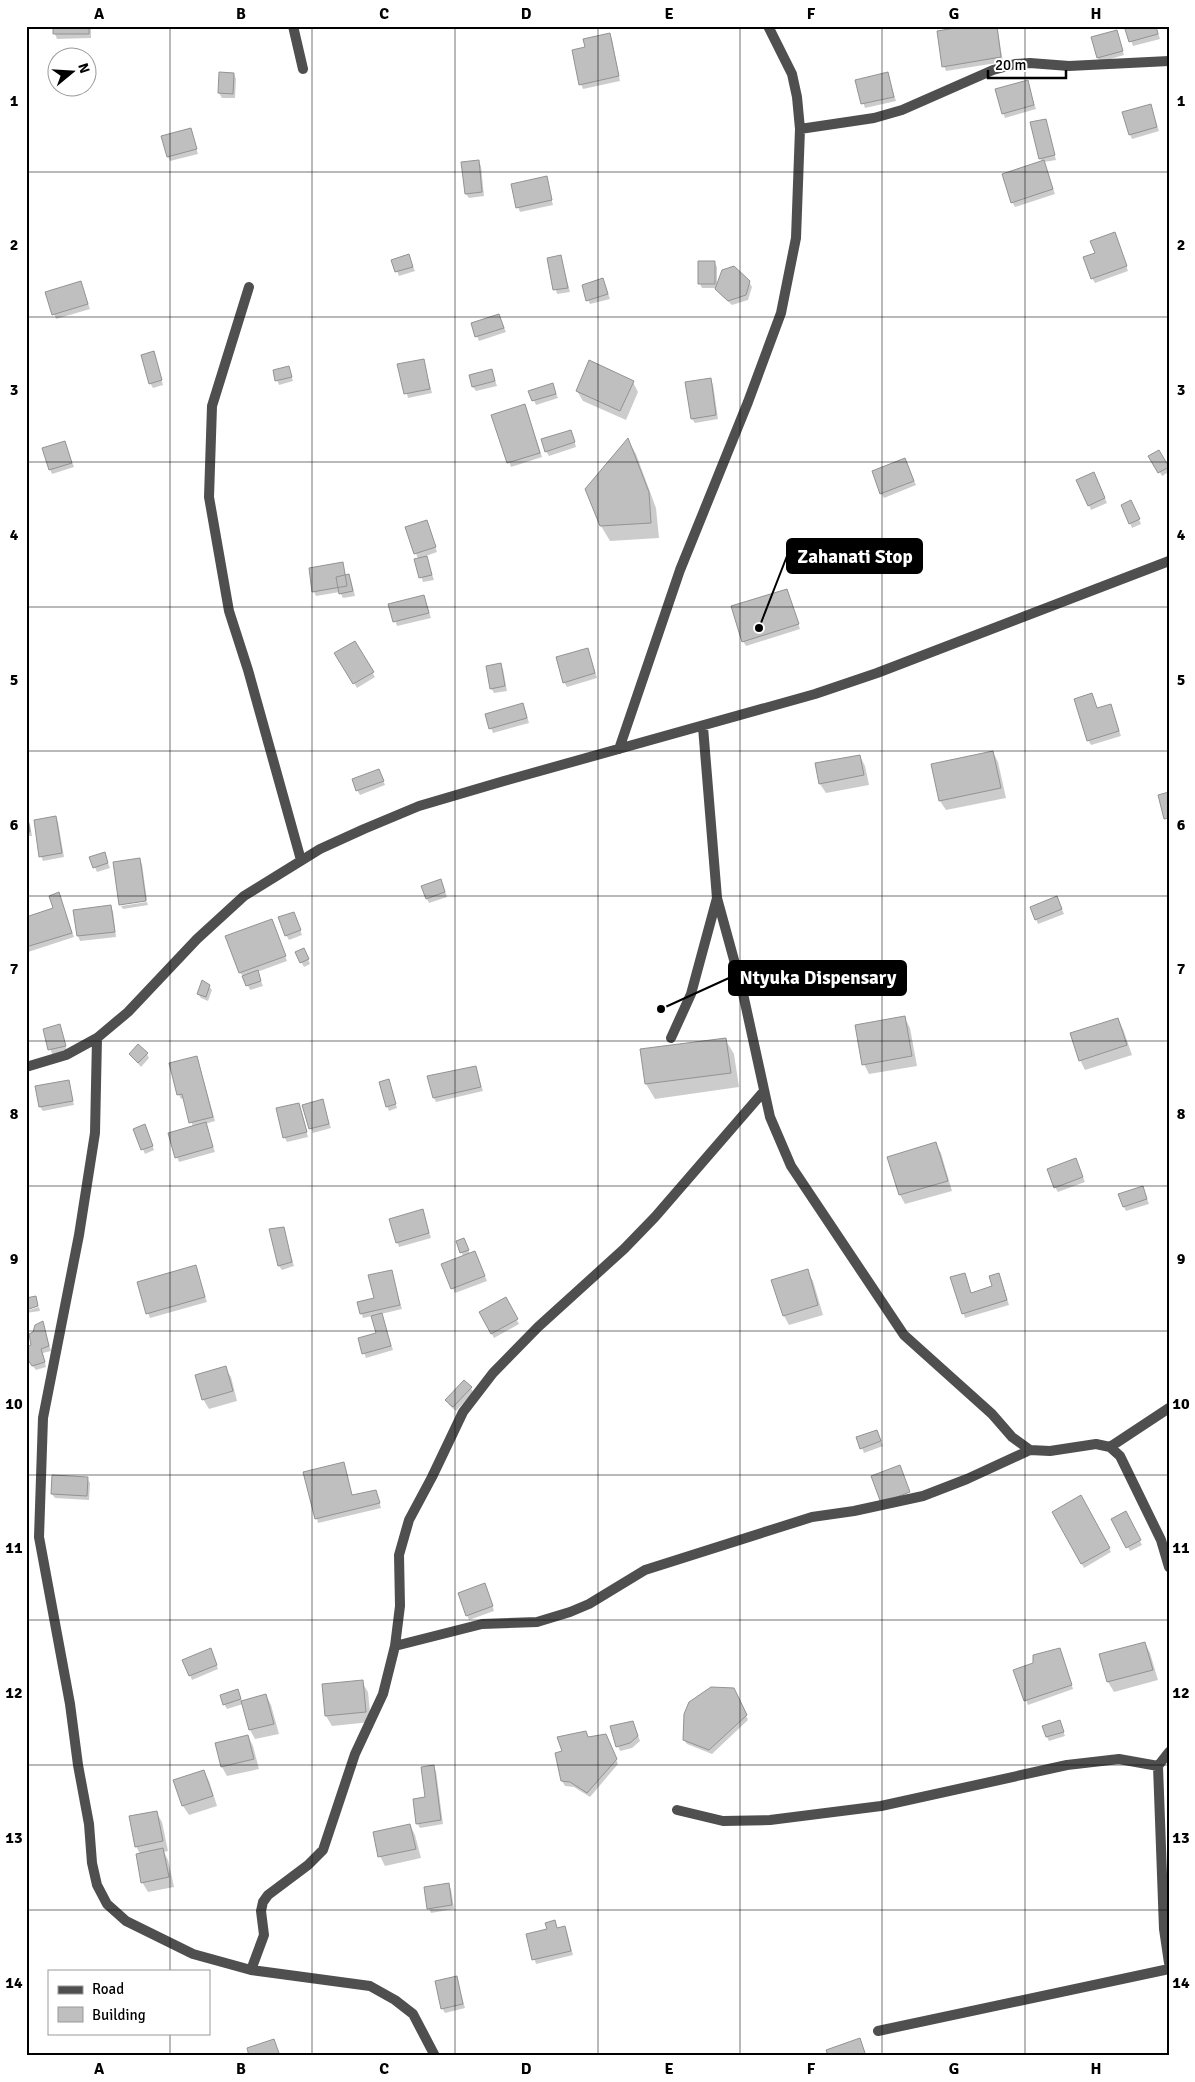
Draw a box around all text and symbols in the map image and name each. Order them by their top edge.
text: A [94,4,105,24]
text: B [236,4,246,24]
text: C [379,4,389,24]
text: D [521,4,532,24]
text: E [664,4,674,24]
text: F [807,4,816,24]
text: G [949,4,959,24]
text: H [1091,4,1101,24]
north arrow [48,48,98,98]
scale bar [988,48,1065,80]
text: 20 m [995,56,1026,74]
text: N [74,61,93,75]
text: 1 [10,91,19,111]
text: 1 [1177,91,1186,111]
text: 2 [10,235,18,255]
text: 2 [1177,235,1185,255]
text: 3 [10,380,18,400]
text: 3 [1177,380,1185,400]
text: 4 [10,525,19,545]
text: 4 [1177,525,1186,545]
callout: Zahanati Stop [787,539,922,573]
text: Zahanati Stop [797,545,913,569]
text: 5 [10,670,18,690]
text: 5 [1177,670,1185,690]
text: 6 [10,815,19,835]
text: 6 [1177,815,1186,835]
text: 7 [10,959,19,979]
text: 7 [1177,959,1186,979]
callout: Ntyuka Dispensary [729,961,906,995]
text: Ntyuka Dispensary [740,966,897,990]
text: 8 [10,1104,19,1124]
text: 8 [1177,1104,1186,1124]
text: 9 [10,1249,19,1269]
text: 9 [1177,1249,1186,1269]
text: 10 [5,1394,23,1414]
text: 10 [1172,1394,1190,1414]
text: 11 [5,1538,23,1558]
text: 11 [1172,1538,1190,1558]
text: 12 [5,1683,23,1703]
text: 12 [1172,1683,1190,1703]
text: 13 [5,1828,23,1848]
text: 13 [1172,1828,1190,1848]
legend [48,1970,210,2034]
text: 14 [5,1973,23,1993]
text: 14 [1172,1973,1190,1993]
text: Road [92,1980,124,1998]
text: Building [92,2006,146,2024]
text: A [94,2059,105,2079]
text: B [236,2059,246,2079]
text: C [379,2059,389,2079]
text: D [521,2059,532,2079]
text: E [664,2059,674,2079]
text: F [807,2059,816,2079]
text: G [949,2059,959,2079]
text: H [1091,2059,1101,2079]

